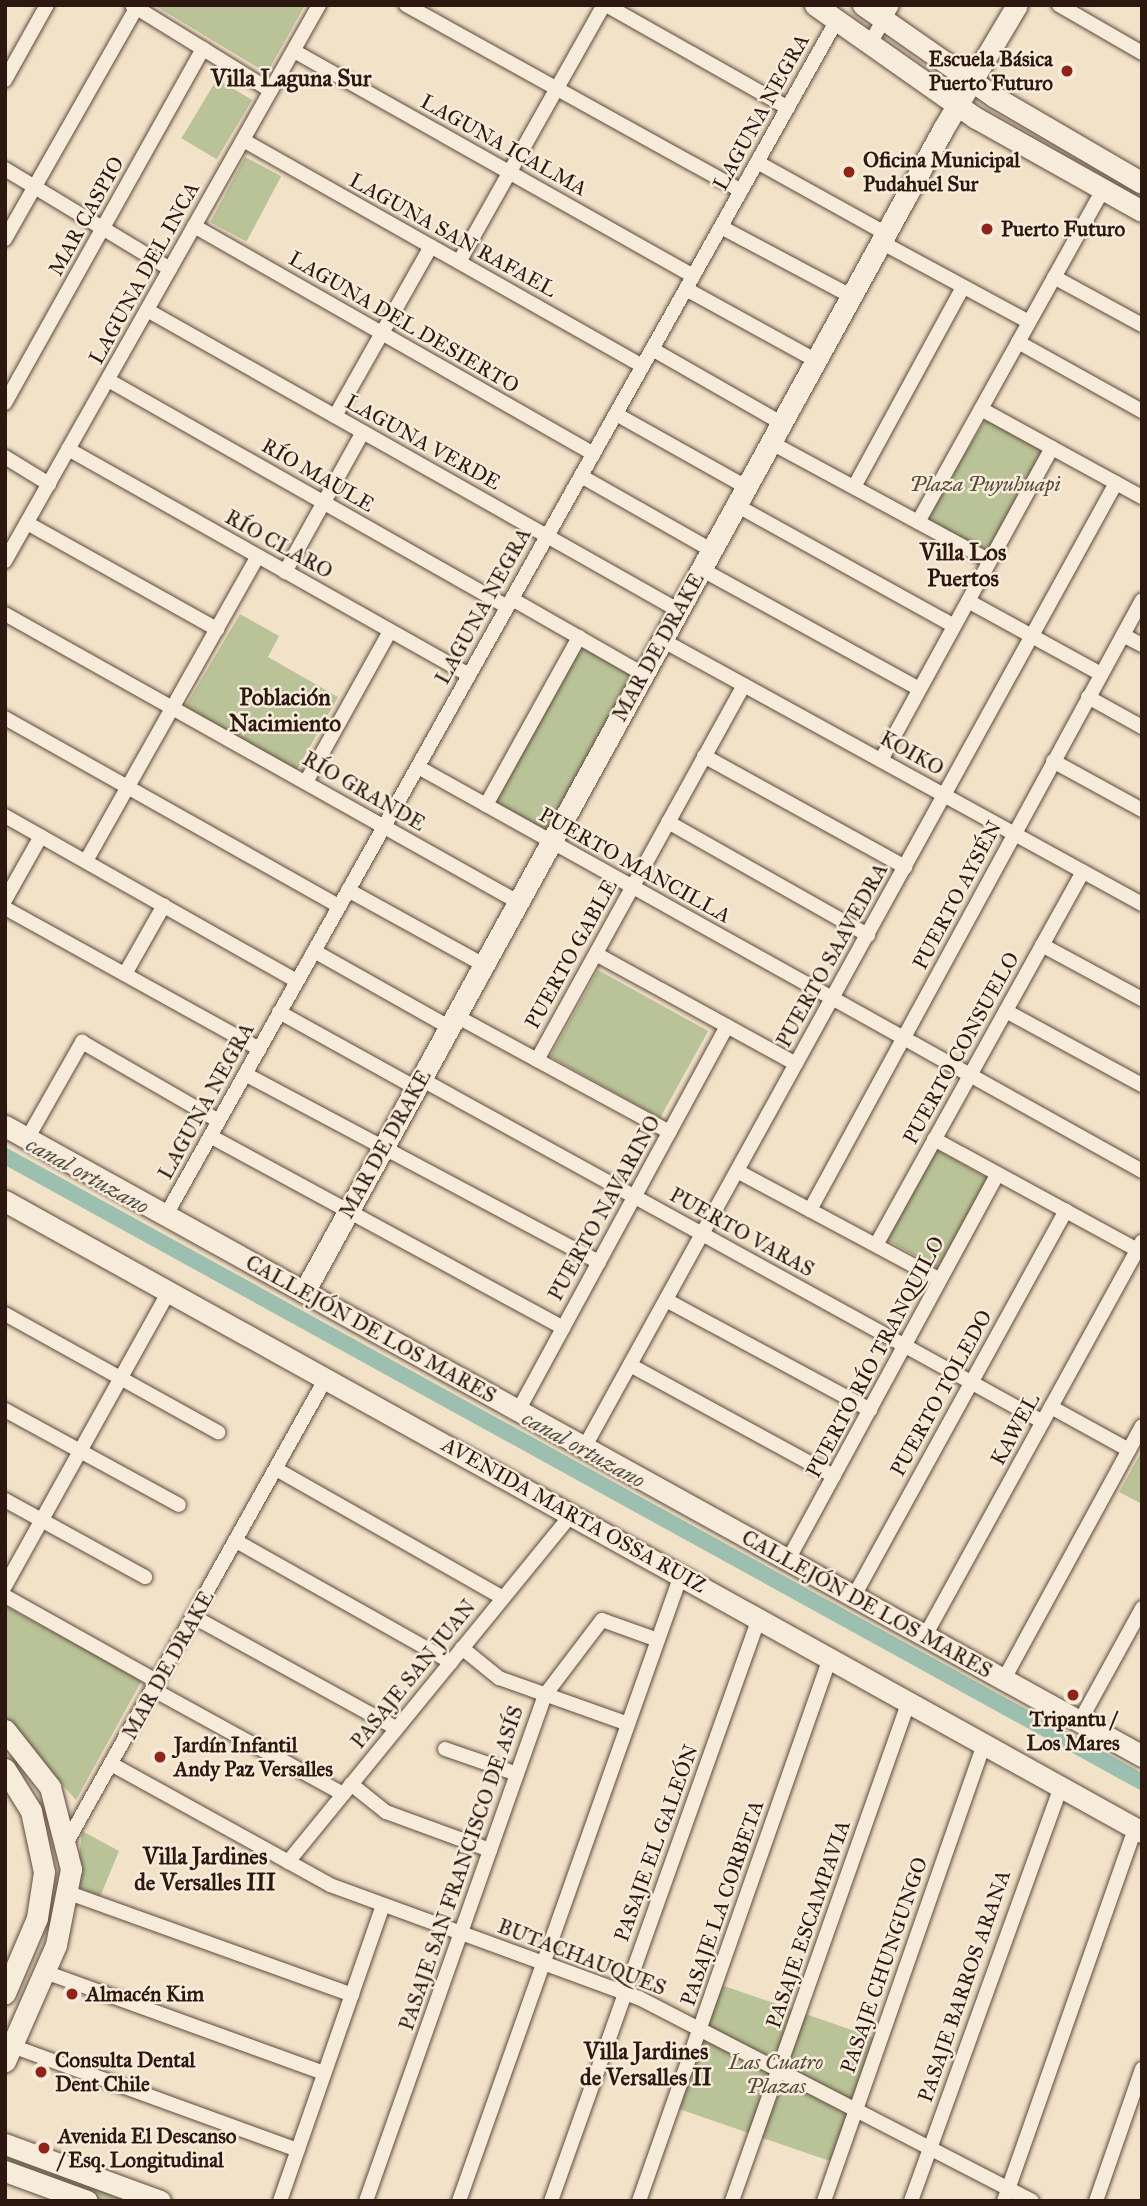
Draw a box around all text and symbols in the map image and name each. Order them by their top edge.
street label: LAGUNA NEGRA [708,29,814,195]
place label: Escuela Básica Puerto Futuro [929,46,1053,96]
marker: Escuela Básica Puerto Futuro [1059,63,1075,79]
district label: Villa Laguna Sur [211,64,371,92]
street label: LAGUNA ICALMA [416,89,592,201]
place label: Oficina Municipal Pudahuel Sur [863,147,1020,197]
street label: MAR CASPIO [43,152,129,280]
marker: Oficina Municipal Pudahuel Sur [841,164,857,180]
street label: LAGUNA SAN RAFAEL [345,168,561,302]
street label: LAGUNA DEL INCA [83,177,205,369]
place label: Puerto Futuro [1001,216,1125,242]
marker: Puerto Futuro [979,221,995,237]
street label: LAGUNA DEL DESIERTO [284,246,524,398]
street label: LAGUNA VERDE [341,389,505,495]
street label: RÍO MAULE [257,433,379,517]
park label: Plaza Puyuhuapi [909,471,1061,497]
street label: RÍO CLARO [221,504,337,584]
street label: LAGUNA NEGRA [430,523,536,689]
district label: Villa Los Puertos [920,538,1006,592]
street label: MAR DE DRAKE [607,568,709,726]
district label: Población Nacimiento [229,683,341,737]
street label: KOIKO [876,725,948,781]
street label: RÍO GRANDE [298,746,430,836]
street label: PUERTO MANCILLA [535,802,735,928]
street label: PUERTO AYSÉN [907,816,1007,974]
street label: PUERTO SAAVEDRA [771,859,893,1051]
street label: PUERTO GABLE [520,875,622,1033]
street label: PUERTO CONSUELO [898,947,1024,1149]
street label: LAGUNA NEGRA [153,1018,259,1184]
street label: MAR DE DRAKE [334,1065,436,1223]
street label: PUERTO NAVARINO [543,1111,665,1305]
water label: canal ortuzano [22,1130,154,1220]
street label: PUERTO VARAS [665,1182,819,1282]
street label: PUERTO RÍO TRANQUILO [801,1232,949,1482]
street label: CALLEJÓN DE LOS MARES [241,1250,501,1408]
street label: PUERTO TOLEDO [885,1305,997,1481]
street label: KAWEL [985,1389,1045,1469]
water label: canal ortuzano [518,1404,650,1494]
street label: AVENIDA MARTA OSSA RUIZ [437,1432,711,1598]
street label: CALLEJÓN DE LOS MARES [737,1525,997,1683]
street label: MAR DE DRAKE [117,1586,219,1744]
street label: PASAJE SAN JUAN [345,1594,481,1754]
marker: Tripantu / Los Mares [1065,1687,1081,1703]
street label: PASAJE SAN FRANCISCO DE ASÍS [393,1702,529,2034]
place label: Tripantu / Los Mares [1026,1706,1120,1756]
place label: Jardín Infantil Andy Paz Versalles [174,1732,333,1782]
street label: PASAJE EL GALEÓN [609,1741,703,1945]
marker: Jardín Infantil Andy Paz Versalles [152,1749,168,1765]
street label: PASAJE LA CORBETA [675,1797,769,2009]
street label: PASAJE ESCAMPAVIA [761,1817,855,2031]
district label: Villa Jardines de Versalles III [134,1842,276,1896]
street label: PASAJE CHUNGUNGO [835,1854,933,2076]
street label: PASAJE BARROS ARANA [912,1867,1016,2105]
street label: BUTACHAUQUES [494,1913,670,2001]
place label: Almacén Kim [86,1981,204,2007]
marker: Almacén Kim [64,1986,80,2002]
district label: Villa Jardines de Versalles II [580,2037,712,2091]
place label: Consulta Dental Dent Chile [55,2047,195,2097]
park label: Las Cuatro Plazas [729,2049,823,2099]
marker: Consulta Dental Dent Chile [33,2064,49,2080]
place label: Avenida El Descanso / Esq. Longitudinal [58,2123,237,2173]
marker: Avenida El Descanso / Esq. Longitudinal [36,2140,52,2156]

